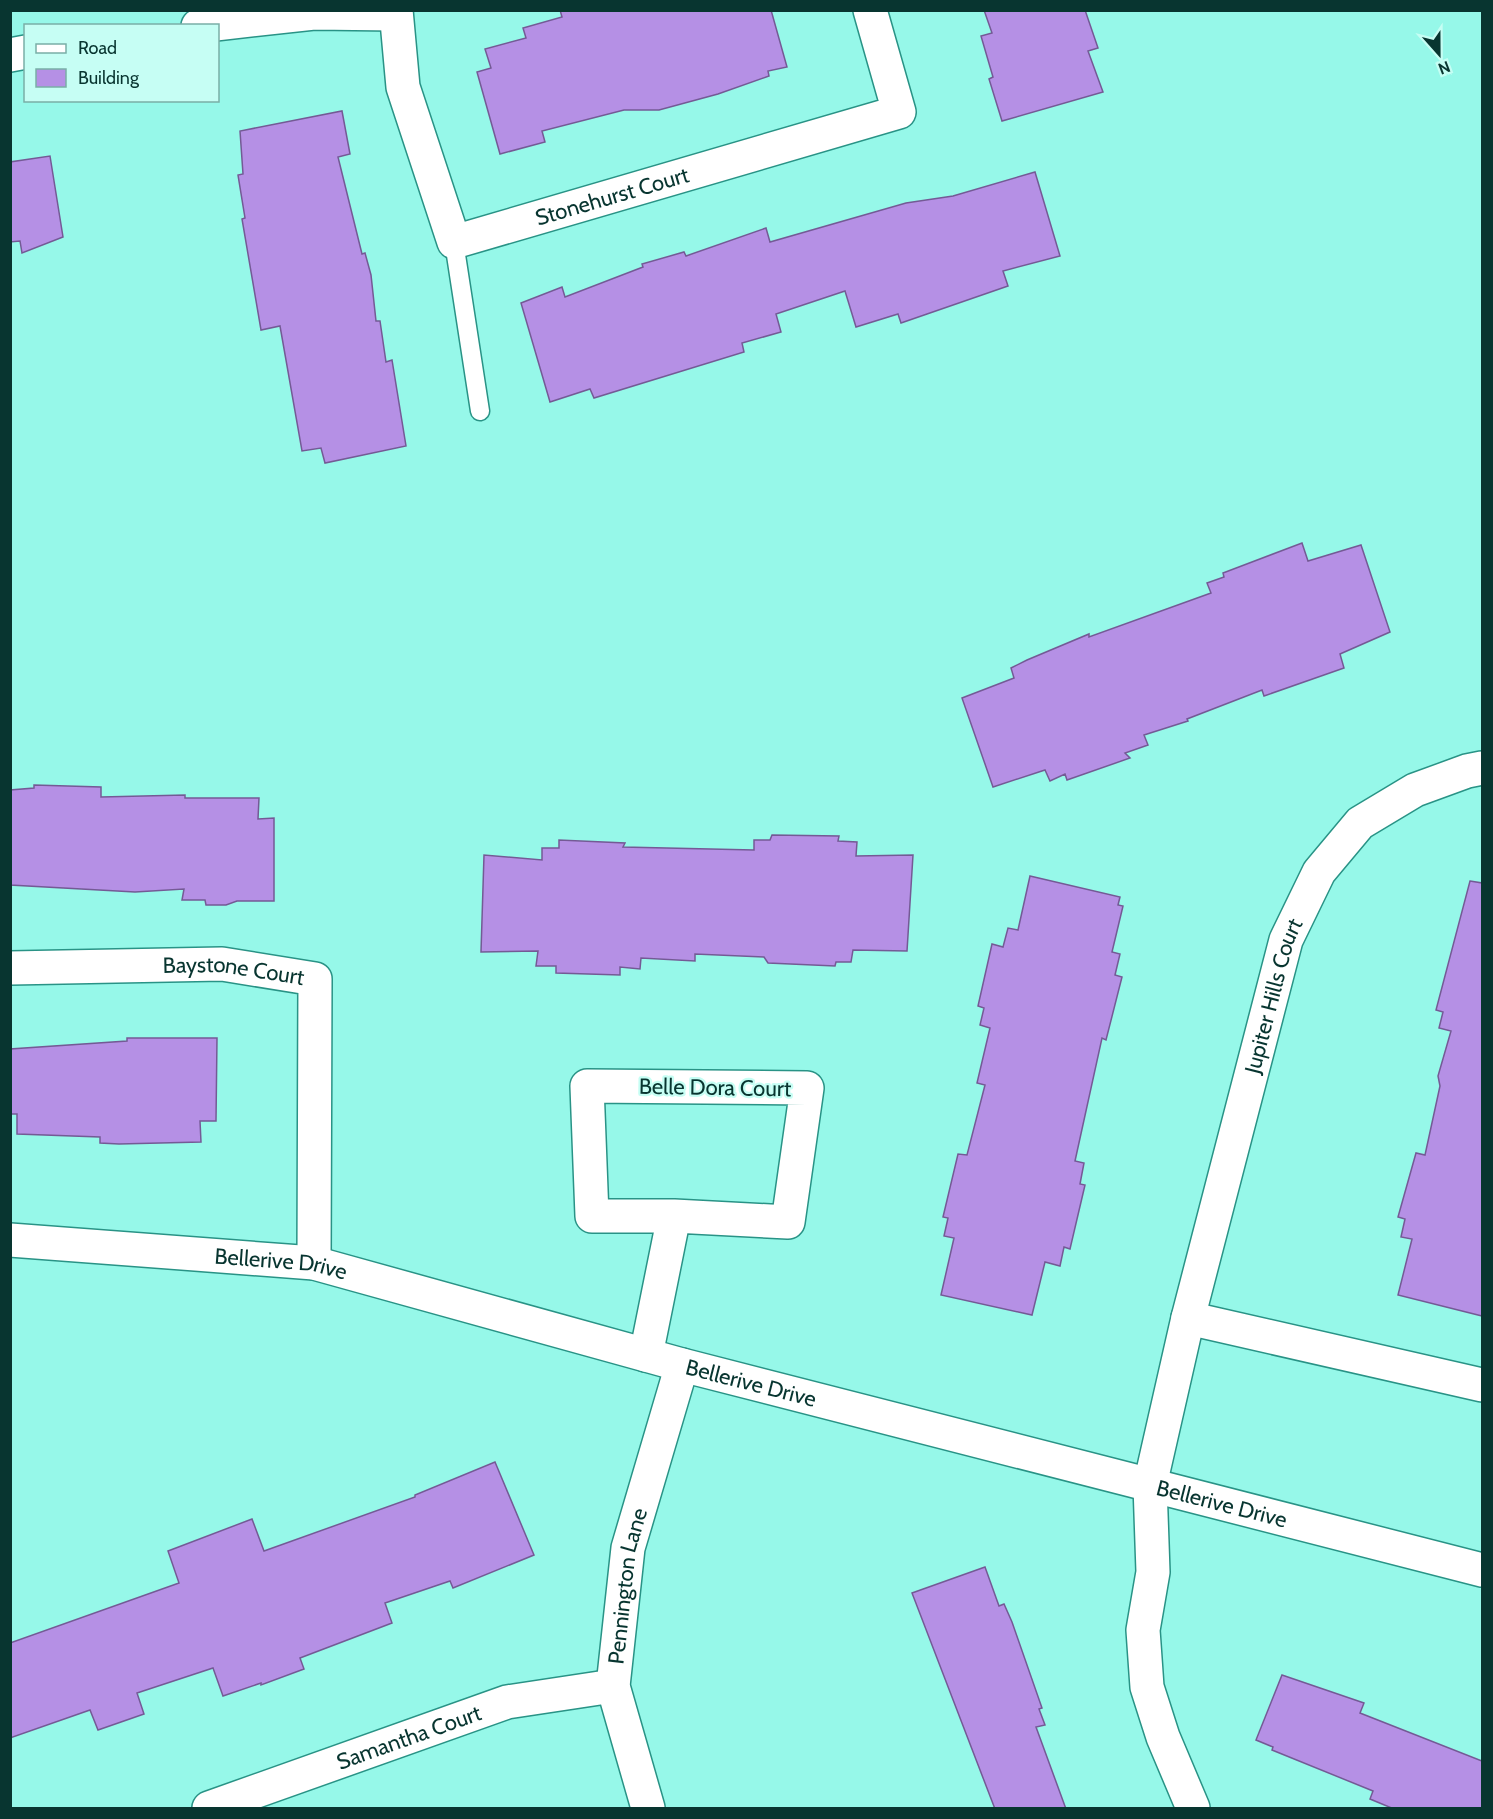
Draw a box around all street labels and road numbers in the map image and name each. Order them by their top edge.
street label: Stonehurst Court [532,161,693,232]
street label: Jupiter Hills Court [1239,913,1309,1078]
street label: Baystone Court [162,951,307,991]
street label: Belle Dora Court [639,1073,792,1102]
street label: Bellerive Drive [213,1243,350,1286]
street label: Bellerive Drive [683,1353,819,1413]
street label: Bellerive Drive [1154,1474,1290,1533]
street label: Pennington Lane [602,1505,653,1666]
street label: Samantha Court [333,1699,485,1776]

